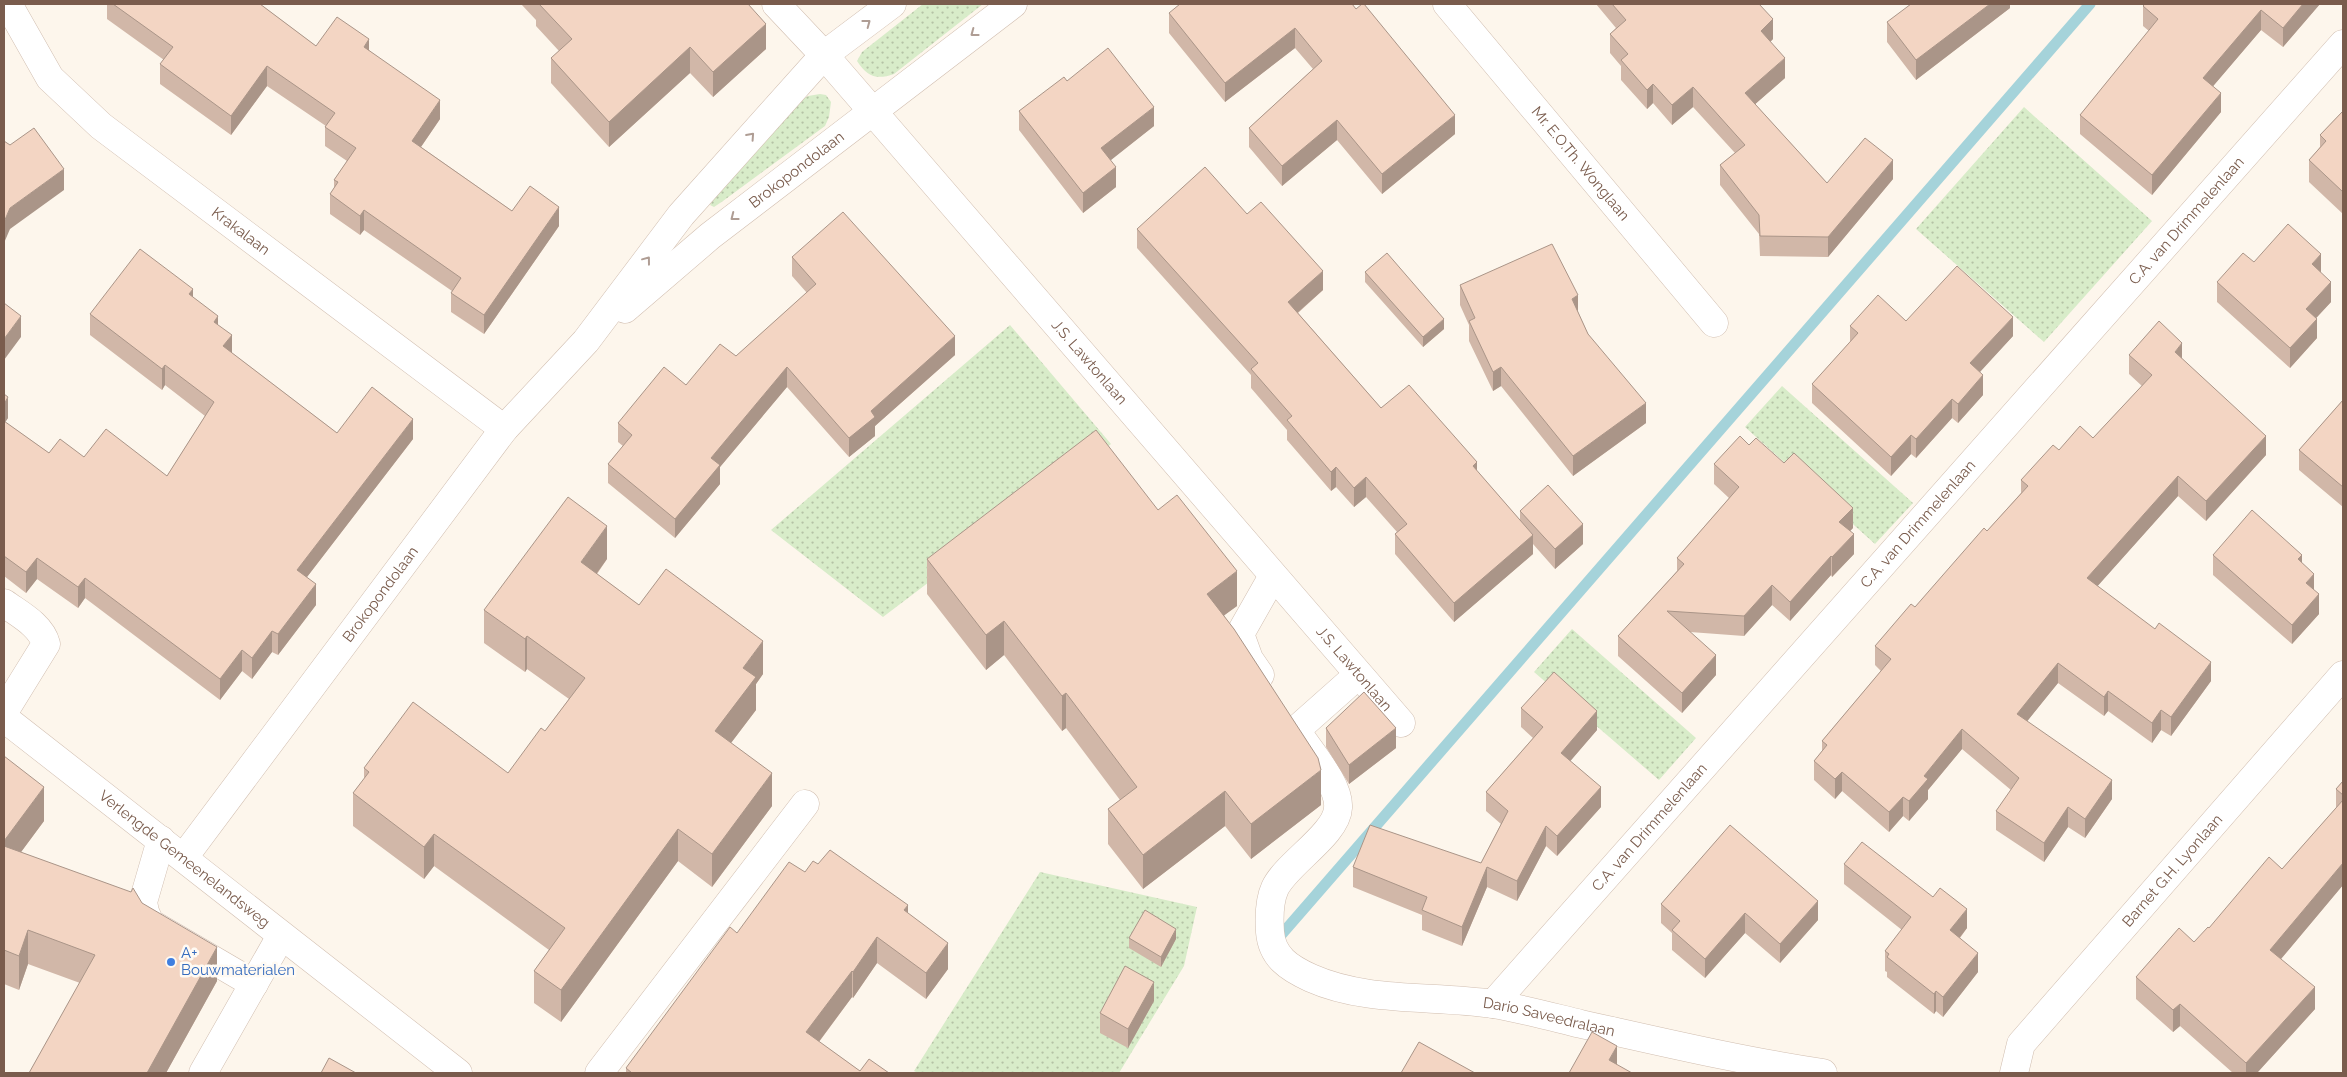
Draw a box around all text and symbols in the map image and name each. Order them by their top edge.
one-way arrow [861,20,870,28]
one-way arrow [971,28,980,36]
street label: Mr. E.O.Th. Wonglaan [1528,103,1633,224]
street label: Brokopondolaan [745,128,848,212]
one-way arrow [746,133,754,142]
street label: C.A. van Drimmelenlaan [2125,153,2248,288]
street label: Krakalaan [208,203,274,259]
one-way arrow [731,212,740,220]
one-way arrow [641,256,650,266]
street label: J.S. Lawtonlaan [1048,316,1131,408]
street label: C.A. van Drimmelenlaan [1857,456,1979,592]
street label: Brokopondolaan [339,543,422,646]
street label: J.S. Lawtonlaan [1313,623,1396,715]
street label: C.A. van Drimmelenlaan [1588,760,1711,895]
street label: Verlengde Gemeenelandsweg [95,787,274,932]
street label: Barnet G.H. Lyonlaan [2118,811,2226,931]
place label: A+ Bouwmaterialen [181,944,295,979]
marker: A+ Bouwmaterialen [165,956,177,968]
street label: Dario Saveedralaan [1482,994,1617,1040]

